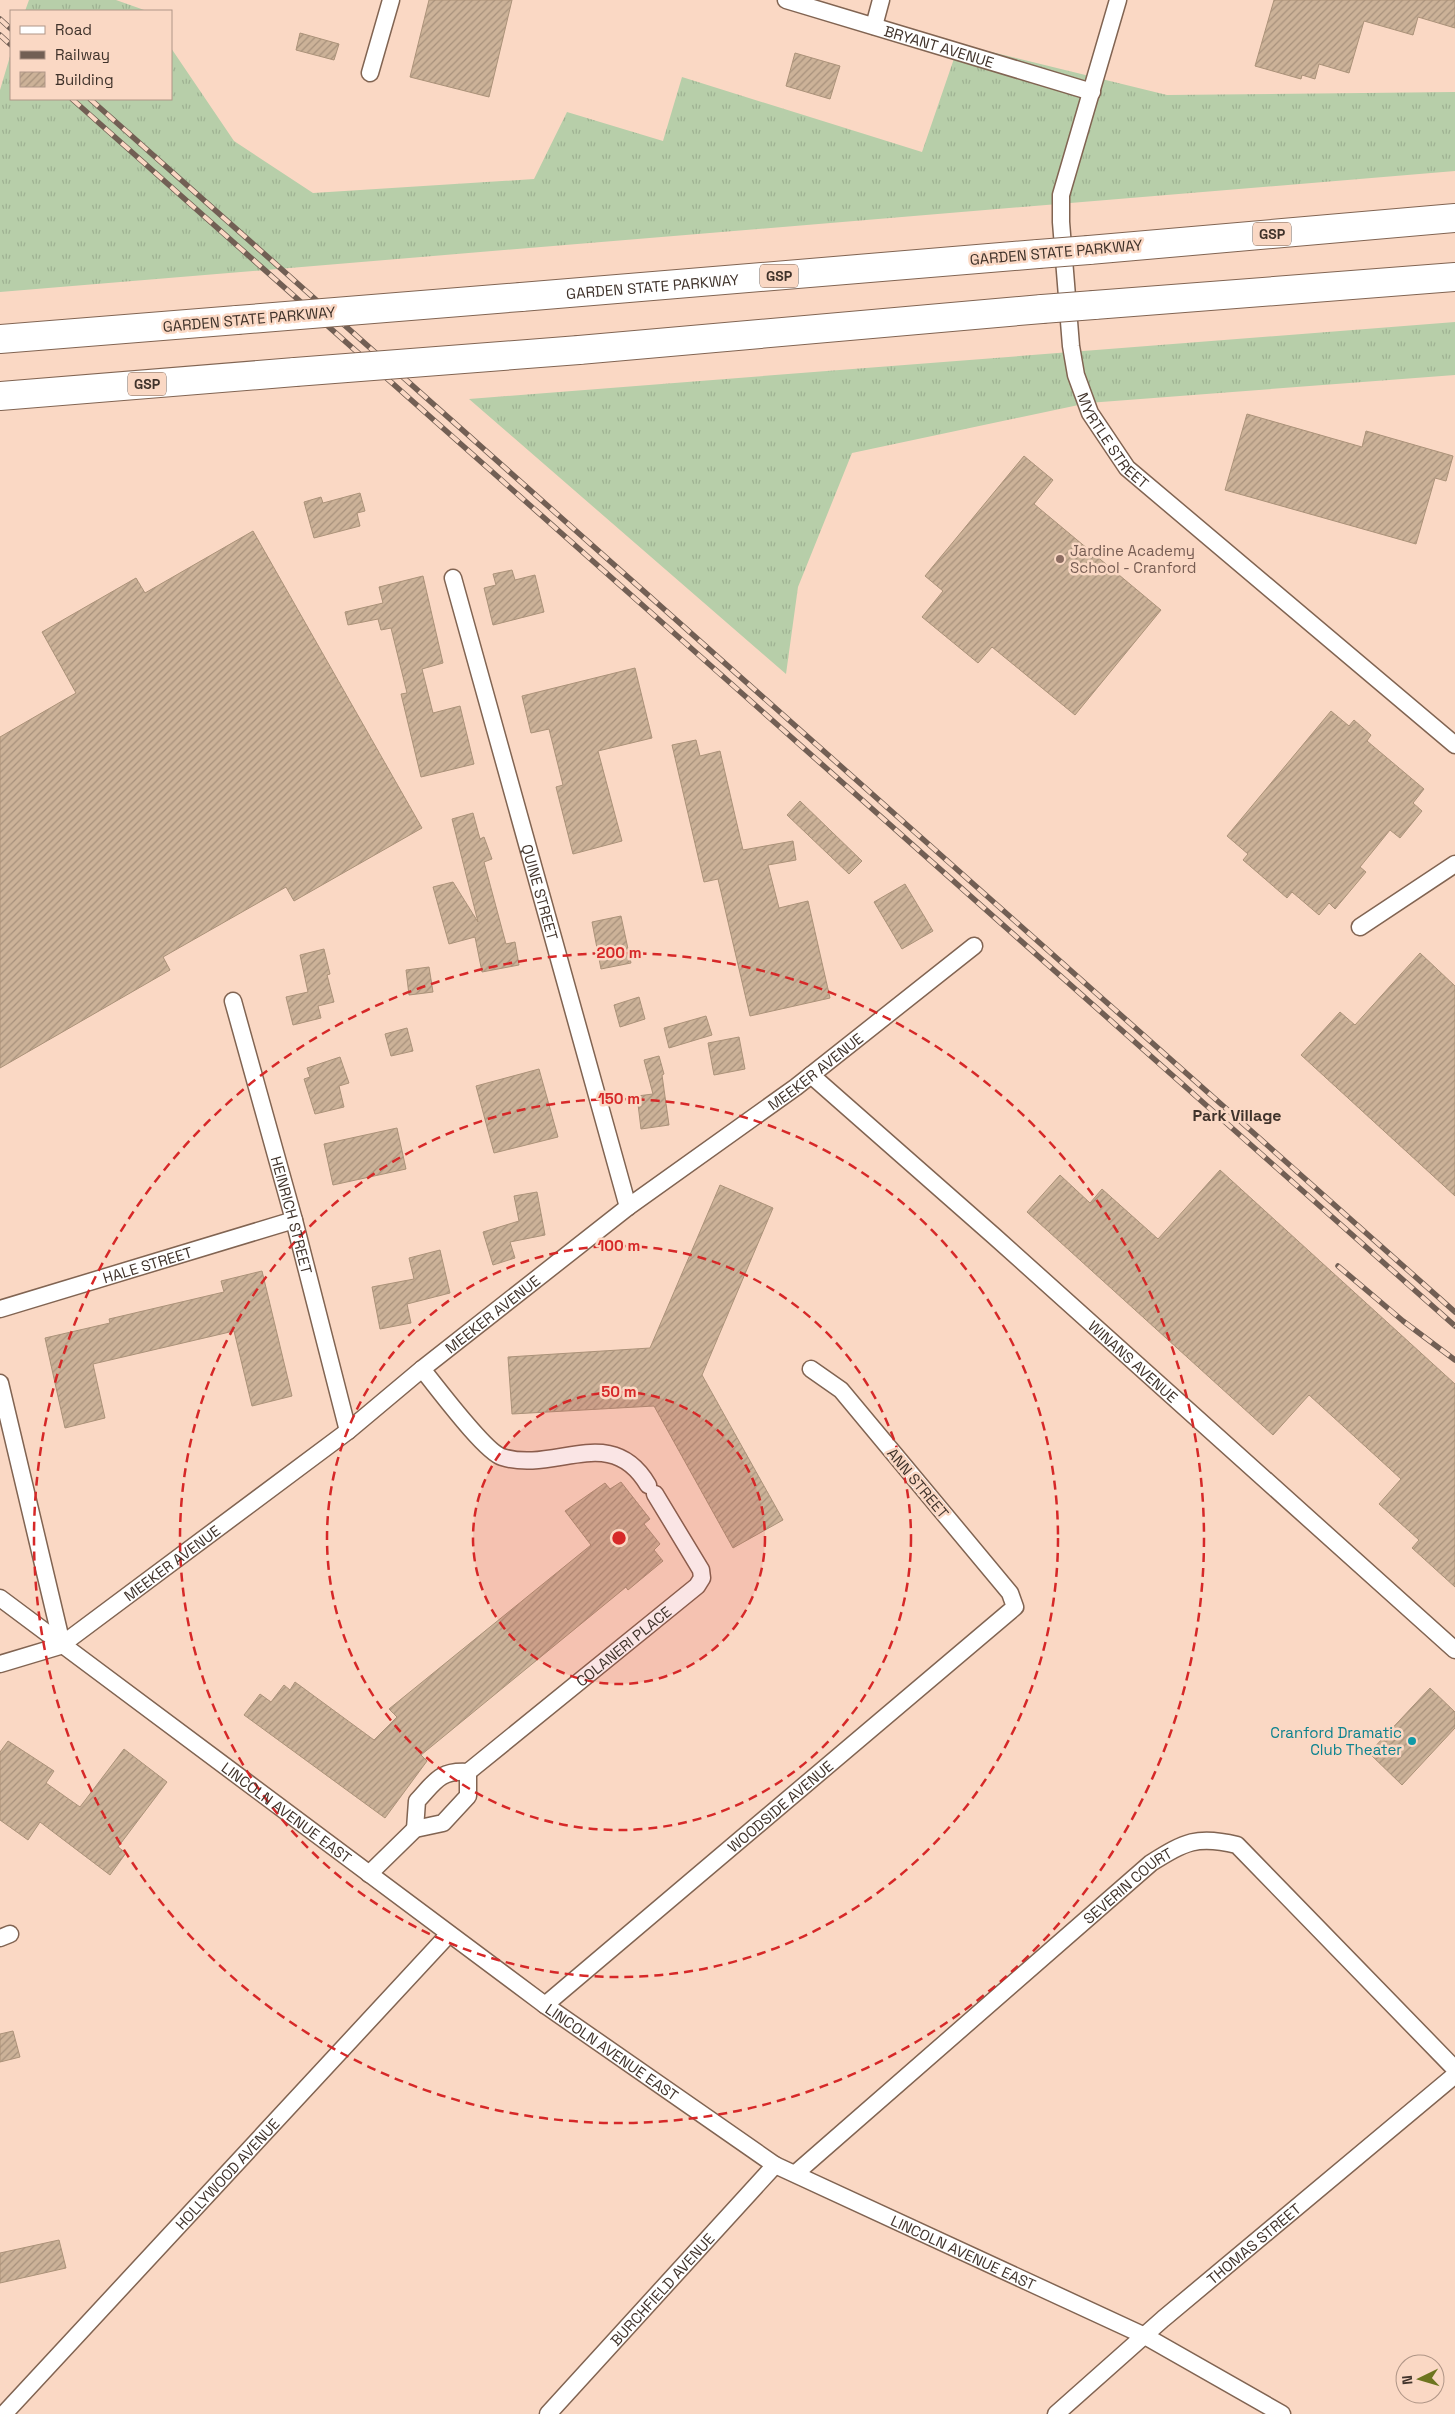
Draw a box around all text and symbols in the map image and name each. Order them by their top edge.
legend [10,10,172,100]
text: Road [55,20,92,39]
street label: BRYANT AVENUE [882,21,996,72]
text: Railway [55,45,110,64]
text: Building [55,70,114,89]
road number: GSP [1253,222,1291,245]
street label: GARDEN STATE PARKWAY [969,235,1143,269]
road number: GSP [760,264,798,288]
street label: GARDEN STATE PARKWAY [565,269,740,303]
street label: GARDEN STATE PARKWAY [162,302,336,336]
road number: GSP [128,372,166,396]
street label: MYRTLE STREET [1074,390,1153,492]
place label: Jardine Academy School - Cranford [1070,541,1196,577]
marker: Jardine Academy School - Cranford [1054,553,1066,565]
street label: QUINE STREET [518,842,563,942]
text: 200 m [597,943,641,962]
street label: MEEKER AVENUE [764,1028,867,1114]
text: 150 m [598,1089,640,1108]
district label: Park Village [1192,1105,1282,1126]
street label: HEINRICH STREET [267,1154,317,1276]
text: 100 m [598,1236,640,1255]
street label: HALE STREET [100,1242,195,1287]
street label: MEEKER AVENUE [441,1271,544,1357]
street label: WINANS AVENUE [1085,1316,1182,1406]
text: 50 m [601,1382,637,1401]
street label: ANN STREET [883,1444,953,1522]
street label: MEEKER AVENUE [120,1520,224,1605]
centre of rings [610,1529,628,1547]
street label: COLANERI PLACE [572,1602,675,1690]
place label: Cranford Dramatic Club Theater [1270,1723,1402,1759]
marker: Cranford Dramatic Club Theater [1406,1735,1418,1747]
street label: WOODSIDE AVENUE [723,1756,837,1856]
street label: LINCOLN AVENUE EAST [218,1757,356,1867]
street label: SEVERIN COURT [1079,1843,1176,1928]
street label: LINCOLN AVENUE EAST [542,1999,682,2105]
street label: HOLLYWOOD AVENUE [171,2114,283,2233]
street label: THOMAS STREET [1203,2198,1305,2288]
street label: LINCOLN AVENUE EAST [888,2210,1039,2294]
street label: BURCHFIELD AVENUE [606,2229,718,2349]
north arrow [1395,2354,1445,2404]
text: N [1398,2375,1416,2386]

